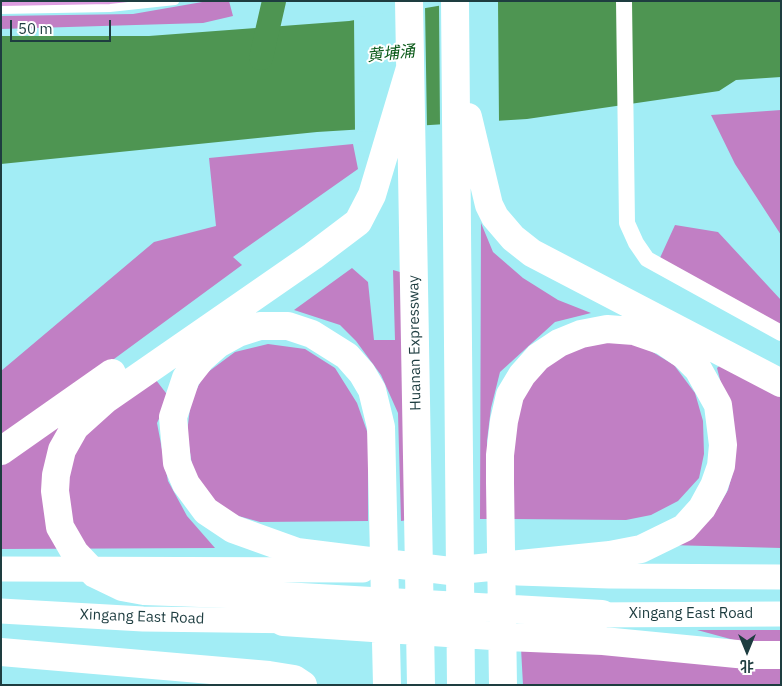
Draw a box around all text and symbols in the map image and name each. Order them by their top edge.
scale bar [12,10,114,42]
text: 50 m [18,19,53,38]
water label: 黄埔涌 [366,42,416,66]
street label: Huanan Expressway [405,275,425,411]
street label: Xingang East Road [629,605,753,623]
street label: Xingang East Road [79,606,205,628]
north arrow [722,626,772,676]
text: 北 [740,657,754,675]

